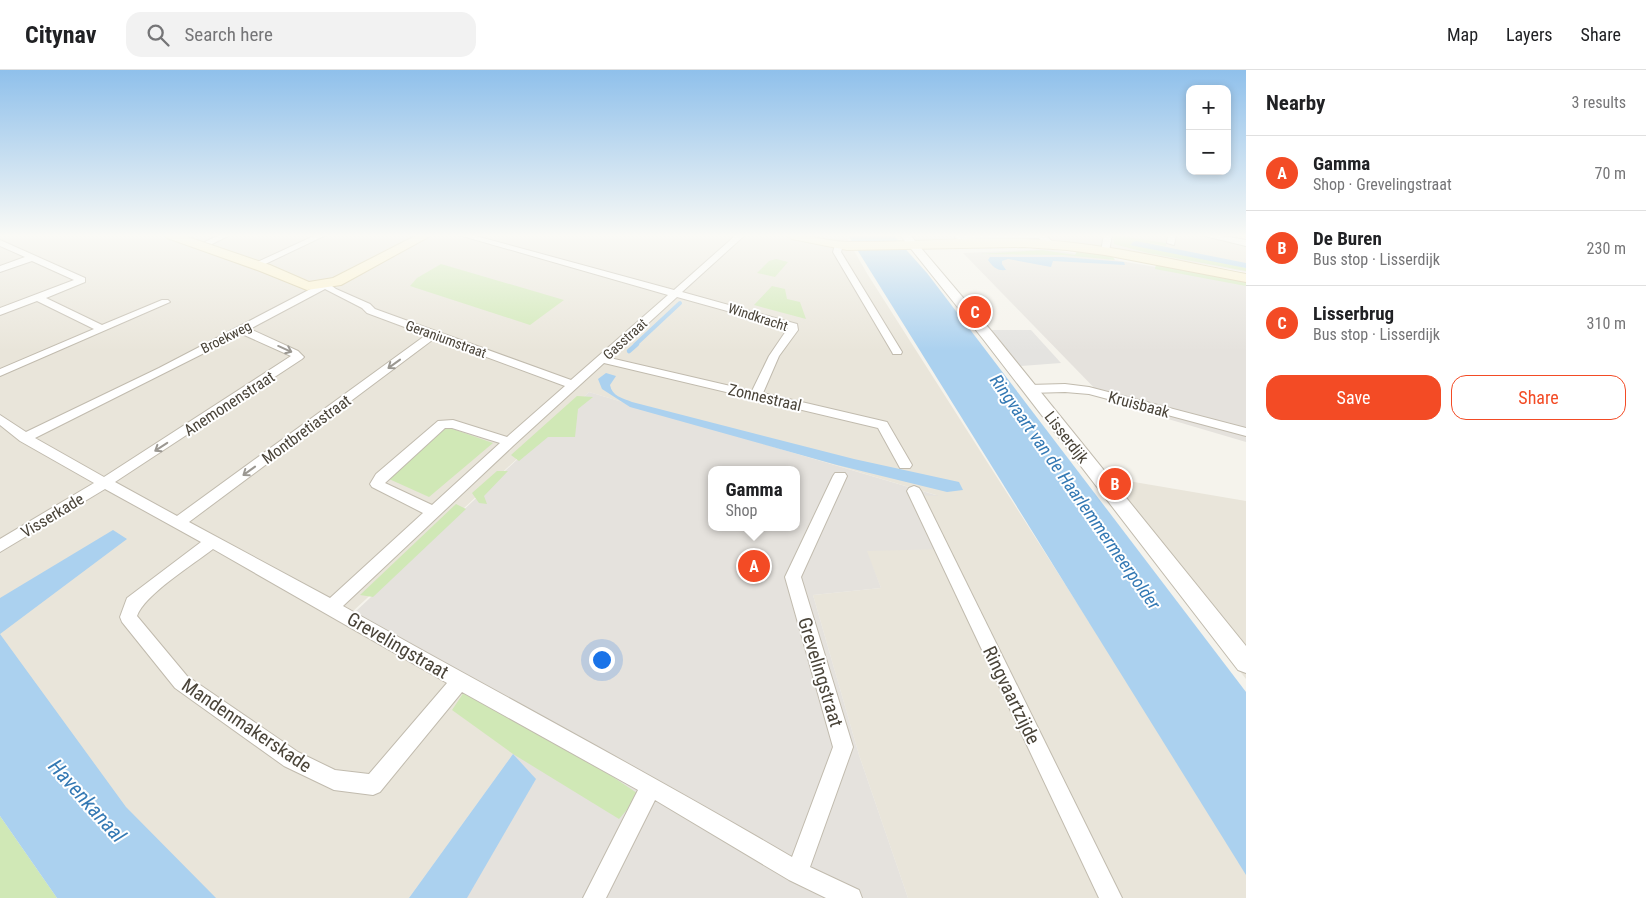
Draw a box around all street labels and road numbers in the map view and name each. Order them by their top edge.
street label: Windkracht [726,300,790,334]
street label: Gasstraat [600,315,650,363]
street label: Geraniumstraat [403,317,489,361]
street label: Broekweg [198,318,254,356]
street label: Anemonenstraat [180,367,278,440]
street label: Zonnestraal [726,380,803,415]
street label: Kruisbaak [1106,387,1172,422]
street label: Montbretiastraat [258,391,355,468]
street label: Lisserdijk [1040,408,1093,468]
street label: Visserkade [17,489,87,542]
street label: Grevelingstraat [343,607,453,684]
street label: Grevelingstraat [793,615,848,730]
street label: Ringvaartzijde [978,642,1045,748]
street label: Mandenmakerskade [178,674,316,777]

